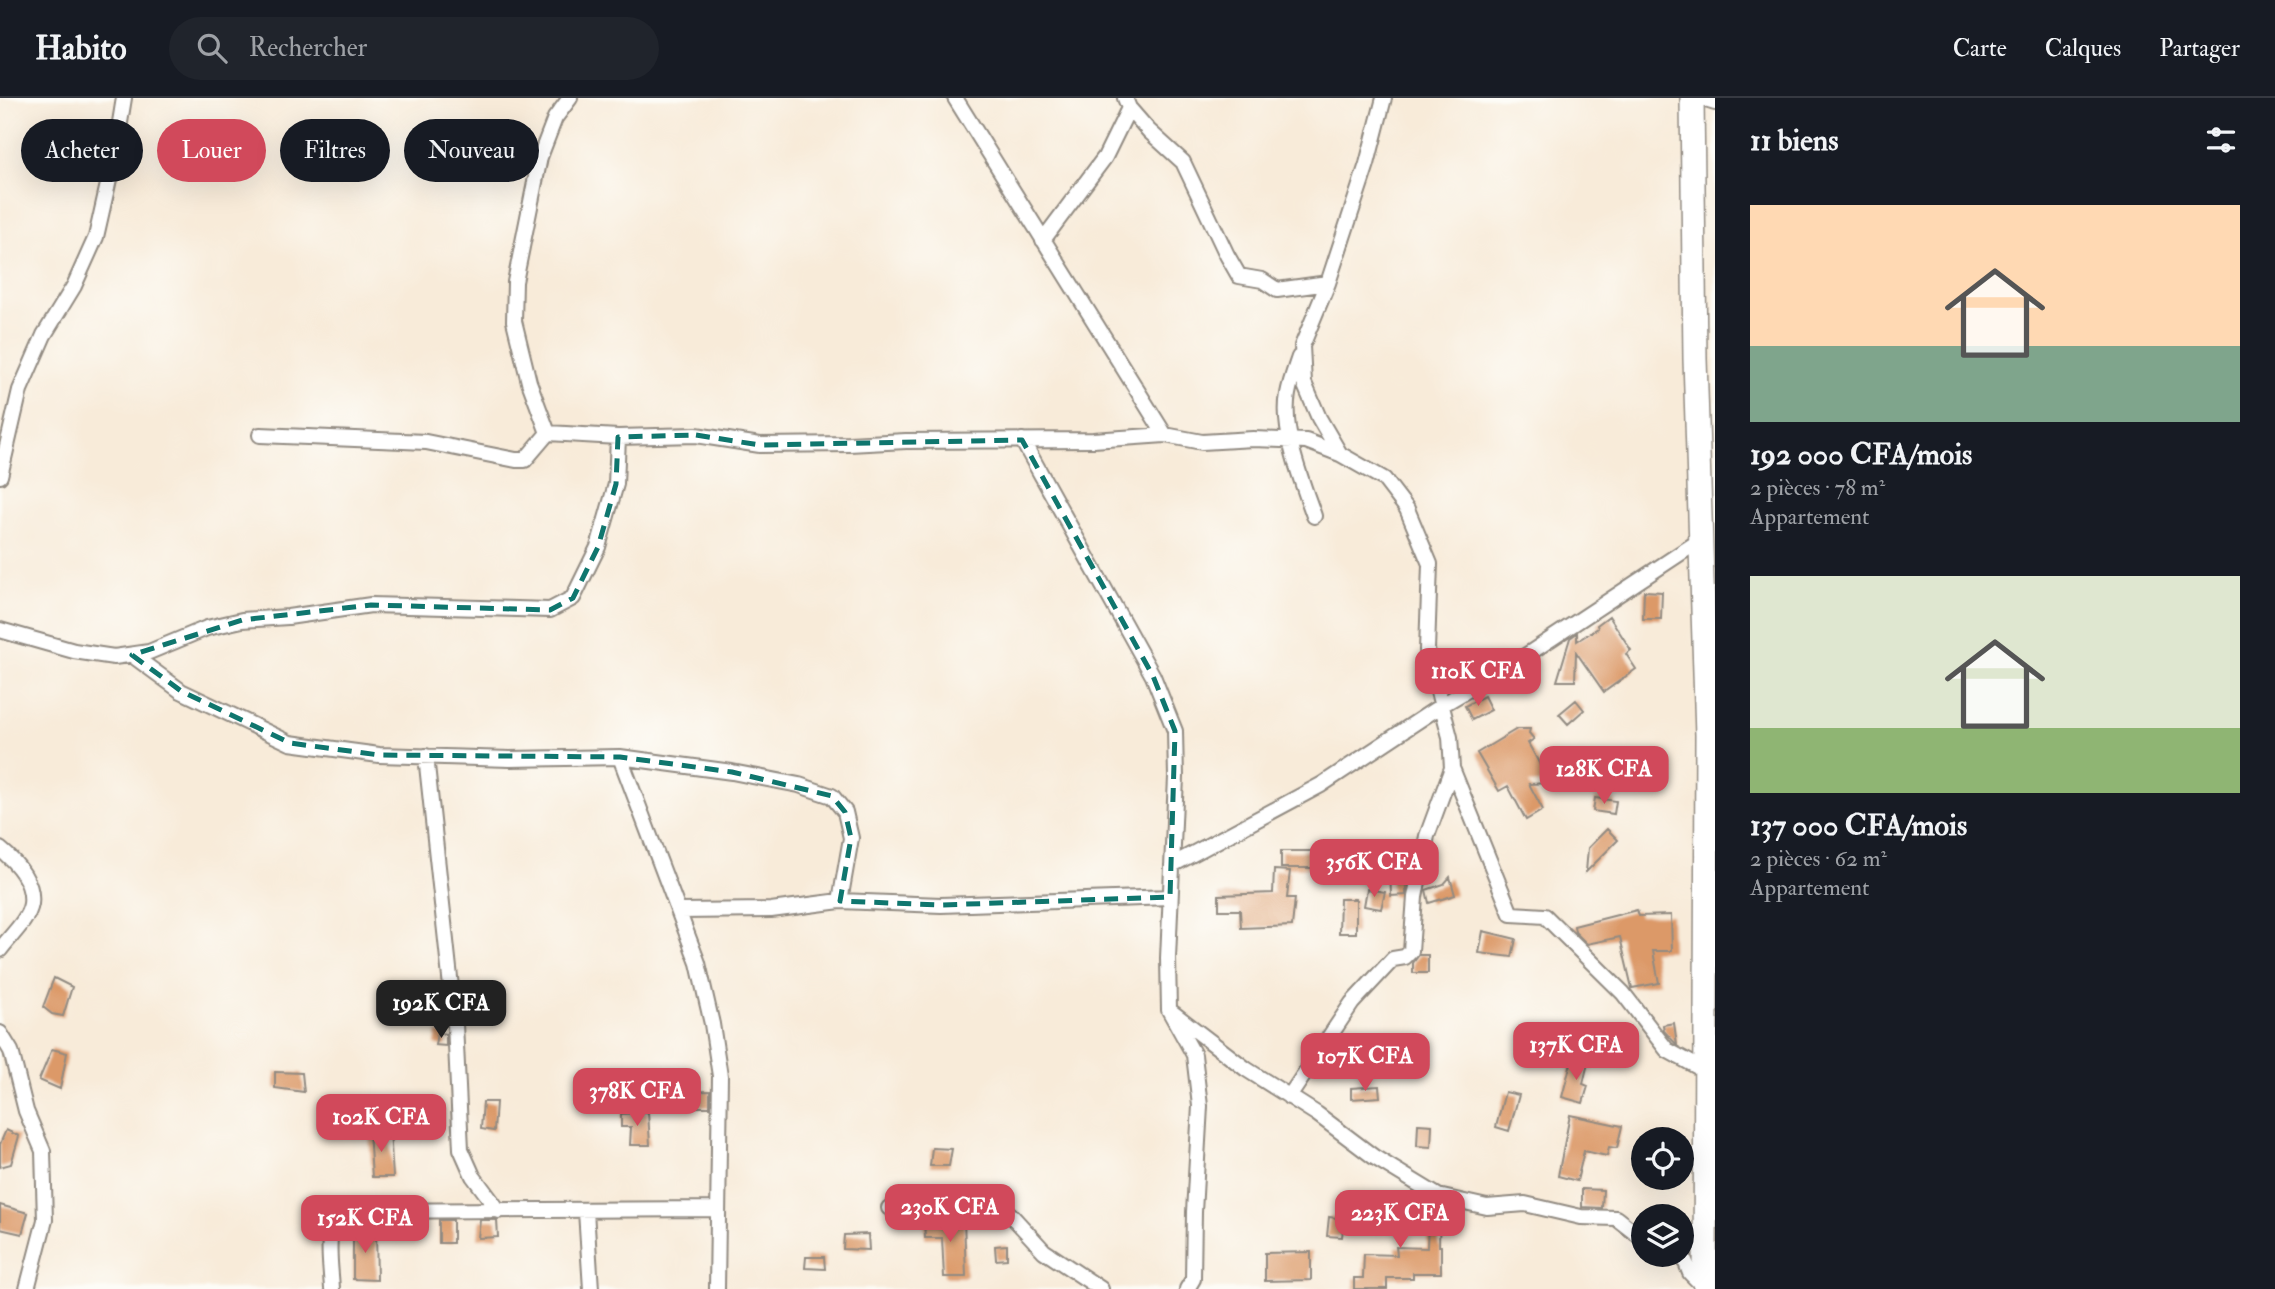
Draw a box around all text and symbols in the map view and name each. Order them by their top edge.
search box [169,17,659,80]
text: Habito [35,28,127,69]
icon: search [193,29,231,67]
text: Rechercher [249,32,367,64]
text: Carte [1953,33,2007,64]
text: Calques [2045,33,2121,64]
text: Partager [2159,33,2240,64]
chip: Acheter [21,119,143,182]
chip: Louer [157,119,266,182]
chip: Filtres [280,119,390,182]
chip: Nouveau [404,119,539,182]
icon: filters [2202,121,2240,159]
text: 11 biens [1750,122,1839,159]
icon: home [1932,250,2058,376]
text: 192 000 CFA/mois [1750,436,1972,473]
text: 2 pièces · 78 m² [1750,473,1885,502]
text: Appartement [1750,502,1870,531]
icon: home [1932,621,2058,747]
pin: 110K CFA [1406,648,1550,708]
text: 110K CFA [1431,656,1525,685]
pin: 128K CFA [1532,746,1676,806]
text: 128K CFA [1556,754,1652,783]
text: 137 000 CFA/mois [1750,807,1967,844]
pin: 356K CFA [1302,840,1446,899]
text: 2 pièces · 62 m² [1750,844,1887,873]
text: 356K CFA [1326,847,1422,876]
text: Appartement [1750,873,1870,902]
pin: 192K CFA [369,981,513,1040]
text: 192K CFA [392,988,490,1017]
pin: 137K CFA [1504,1023,1648,1082]
text: 137K CFA [1529,1030,1623,1059]
pin: 107K CFA [1293,1034,1437,1093]
text: 107K CFA [1317,1041,1413,1070]
pin: 378K CFA [565,1068,709,1128]
text: 378K CFA [589,1076,685,1105]
pin: 102K CFA [309,1094,453,1154]
text: 102K CFA [332,1102,430,1131]
map controls [1631,1127,1694,1267]
button: locate [1631,1127,1694,1190]
pin: 230K CFA [878,1184,1022,1244]
pin: 223K CFA [1328,1190,1472,1250]
text: 230K CFA [901,1192,999,1221]
pin: 152K CFA [293,1196,437,1255]
text: 223K CFA [1351,1198,1449,1227]
text: 152K CFA [317,1203,413,1232]
button: layers [1631,1204,1694,1267]

